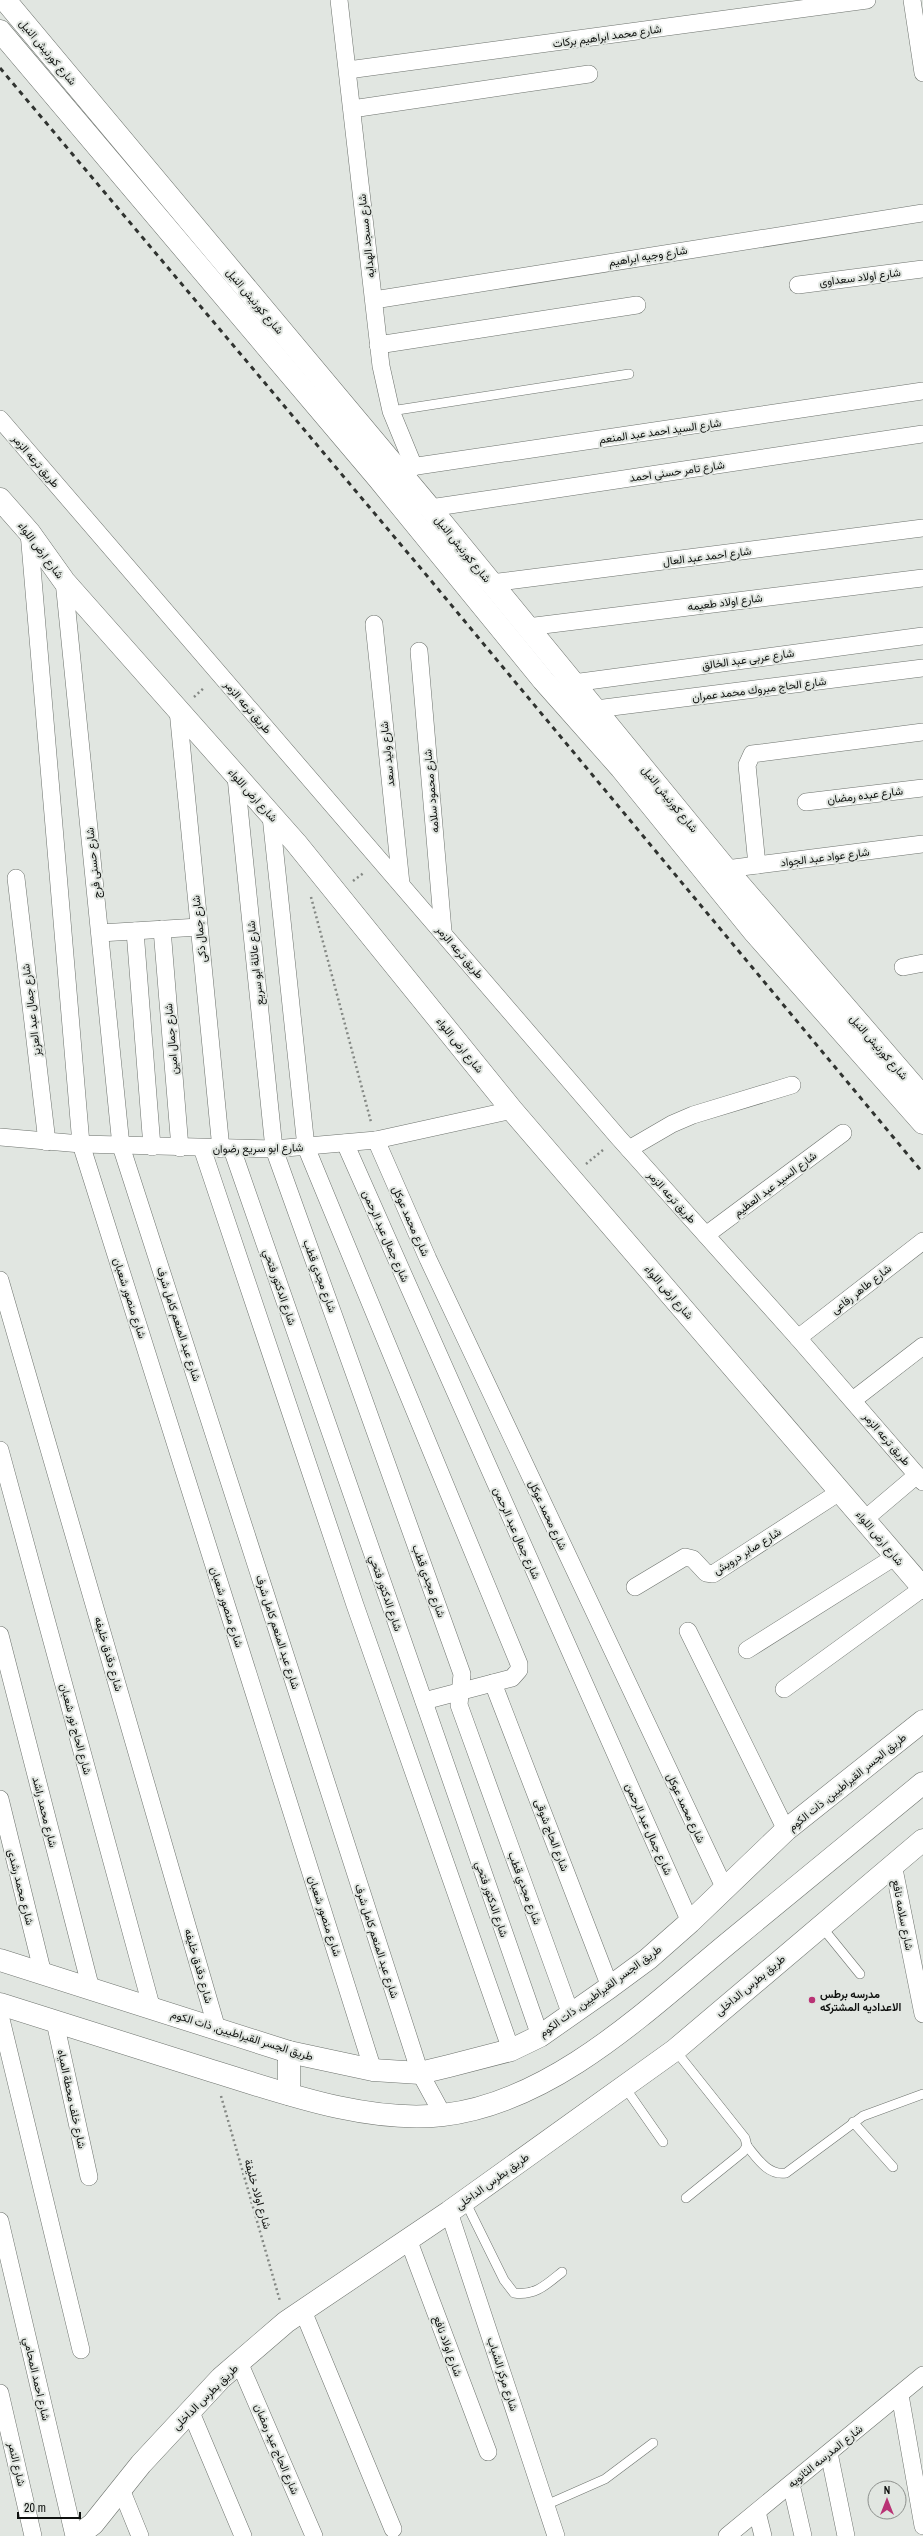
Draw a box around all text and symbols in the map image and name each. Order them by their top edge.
street label: شارع كورنيش النيل [16,16,80,89]
street label: شارع محمد ابراهيم بركات [552,21,663,52]
street label: شارع مسجد الهدايه [355,193,378,279]
street label: شارع وجيه ابراهيم [608,243,689,270]
street label: شارع كورنيش النيل [223,265,287,338]
street label: شارع اولاد سعداوى [818,265,902,290]
street label: شارع السيد احمد عبد المنعم [598,415,723,448]
street label: طريق ترعه الزمر [8,431,63,490]
street label: شارع تامر حسنى احمد [629,457,726,486]
street label: شارع كورنيش النيل [431,513,494,586]
street label: شارع ارض اللواء [14,519,67,582]
street label: شارع احمد عبد العال [662,544,752,569]
street label: شارع اولاد طعيمه [687,590,764,615]
street label: شارع عربى عبد الخالق [701,646,795,673]
street label: شارع الحاج مبروك محمد عمران [691,674,827,705]
street label: طريق ترعه الزمر [220,677,275,736]
street label: شارع وليد سعد [377,720,398,787]
street label: شارع محمود سلامه [420,748,443,833]
street label: شارع كورنيش النيل [638,763,701,836]
street label: شارع ارض اللواء [224,765,281,826]
street label: شارع عبده رمضان [826,783,904,808]
street label: شارع حسنى فرج [82,826,105,899]
street label: شارع عواد عبد الجواد [780,845,871,870]
street label: شارع جمال ذكى [188,894,211,963]
street label: شارع عائلة ابو سريع [244,920,267,1006]
street label: طريق ترعه الزمر [432,922,487,981]
street label: شارع جمال عبد العزيز [18,963,45,1058]
street label: شارع جمال امين [161,1002,182,1075]
street label: شارع كورنيش النيل [846,1012,911,1083]
street label: شارع ارض اللواء [433,1014,487,1076]
street label: شارع ابو سريع رضوان [212,1140,304,1157]
street label: شارع السيد عبد العظيم [731,1148,820,1221]
street label: طريق ترعه الزمر [644,1167,699,1226]
street label: شارع محمد عوكل [388,1184,433,1259]
street label: شارع جمال عبد الرحمن [358,1188,413,1285]
street label: شارع مجدي قطب [297,1238,340,1316]
street label: شارع الدكتور فتحي [258,1247,300,1328]
street label: شارع منصور شعبان [109,1256,150,1341]
street label: شارع طاهر رفاعى [828,1261,895,1318]
street label: شارع ارض اللواء [641,1262,697,1323]
street label: شارع عبد المنعم كامل شرف [153,1265,204,1383]
street label: طريق ترعه الزمر [859,1409,914,1468]
street label: شارع محمد عوكل [525,1478,570,1553]
street label: شارع جمال عبد الرحمن [489,1485,544,1582]
street label: شارع ارض اللواء [852,1508,907,1569]
street label: شارع صابر درويش [710,1524,784,1578]
street label: شارع مجدي قطب [406,1543,449,1621]
street label: شارع الدكتور فتحي [364,1553,406,1634]
street label: شارع منصور شعبان [206,1565,247,1650]
street label: شارع عبد المنعم كامل شرف [252,1573,303,1691]
street label: شارع دقدق خليفه [91,1615,126,1693]
street label: شارع الحاج نور شعبان [56,1682,95,1777]
street label: طريق الجسر القيراطيين, ذات الكوم [785,1730,910,1835]
street label: شارع محمد عوكل [663,1771,708,1846]
street label: شارع محمد راشد [28,1775,61,1850]
street label: شارع جمال عبد الرحمن [621,1781,676,1878]
street label: شارع الحاج شوقى [531,1797,572,1874]
street label: شارع محمد رشدى [4,1848,37,1927]
street label: شارع مجدي قطب [502,1850,545,1928]
street label: شارع الدكتور فتحي [470,1859,512,1940]
street label: شارع منصور شعبان [304,1874,345,1959]
street label: شارع سلامه نافع [888,1878,917,1952]
street label: شارع عبد المنعم كامل شرف [351,1882,402,2000]
street label: شارع دقدق خليفه [181,1927,216,2005]
street label: طريق الجسر القيراطيين, ذات الكوم [536,1942,665,2041]
street label: طريق بطرس الداخلى [712,1952,788,2018]
place label: مدرسه برطس الاعداديه المشتركه [820,1987,901,2014]
marker: مدرسه برطس الاعداديه المشتركه [807,1995,817,2005]
street label: طريق الجسر القيراطيين, ذات الكوم [169,2007,315,2064]
street label: شارع خلف محطة المياه [54,2048,89,2150]
street label: طريق بطرس الداخلى [452,2150,532,2212]
street label: شارع اولاد خليفة [240,2157,275,2231]
street label: شارع اولاد نافع [430,2314,466,2379]
street label: شارع مركز الشباب [484,2335,522,2413]
street label: شارع احمد المحامي [18,2336,53,2423]
street label: طريق بطرس الداخلى [169,2361,241,2433]
street label: شارع الحاج عيد رمضان [251,2402,303,2497]
street label: شارع المدرسه الثانويه [785,2421,866,2491]
street label: شارع النمر [4,2440,29,2488]
north arrow [867,2480,907,2520]
text: N [884,2483,890,2497]
scale bar [18,2494,80,2520]
text: 20 m [24,2500,46,2516]

